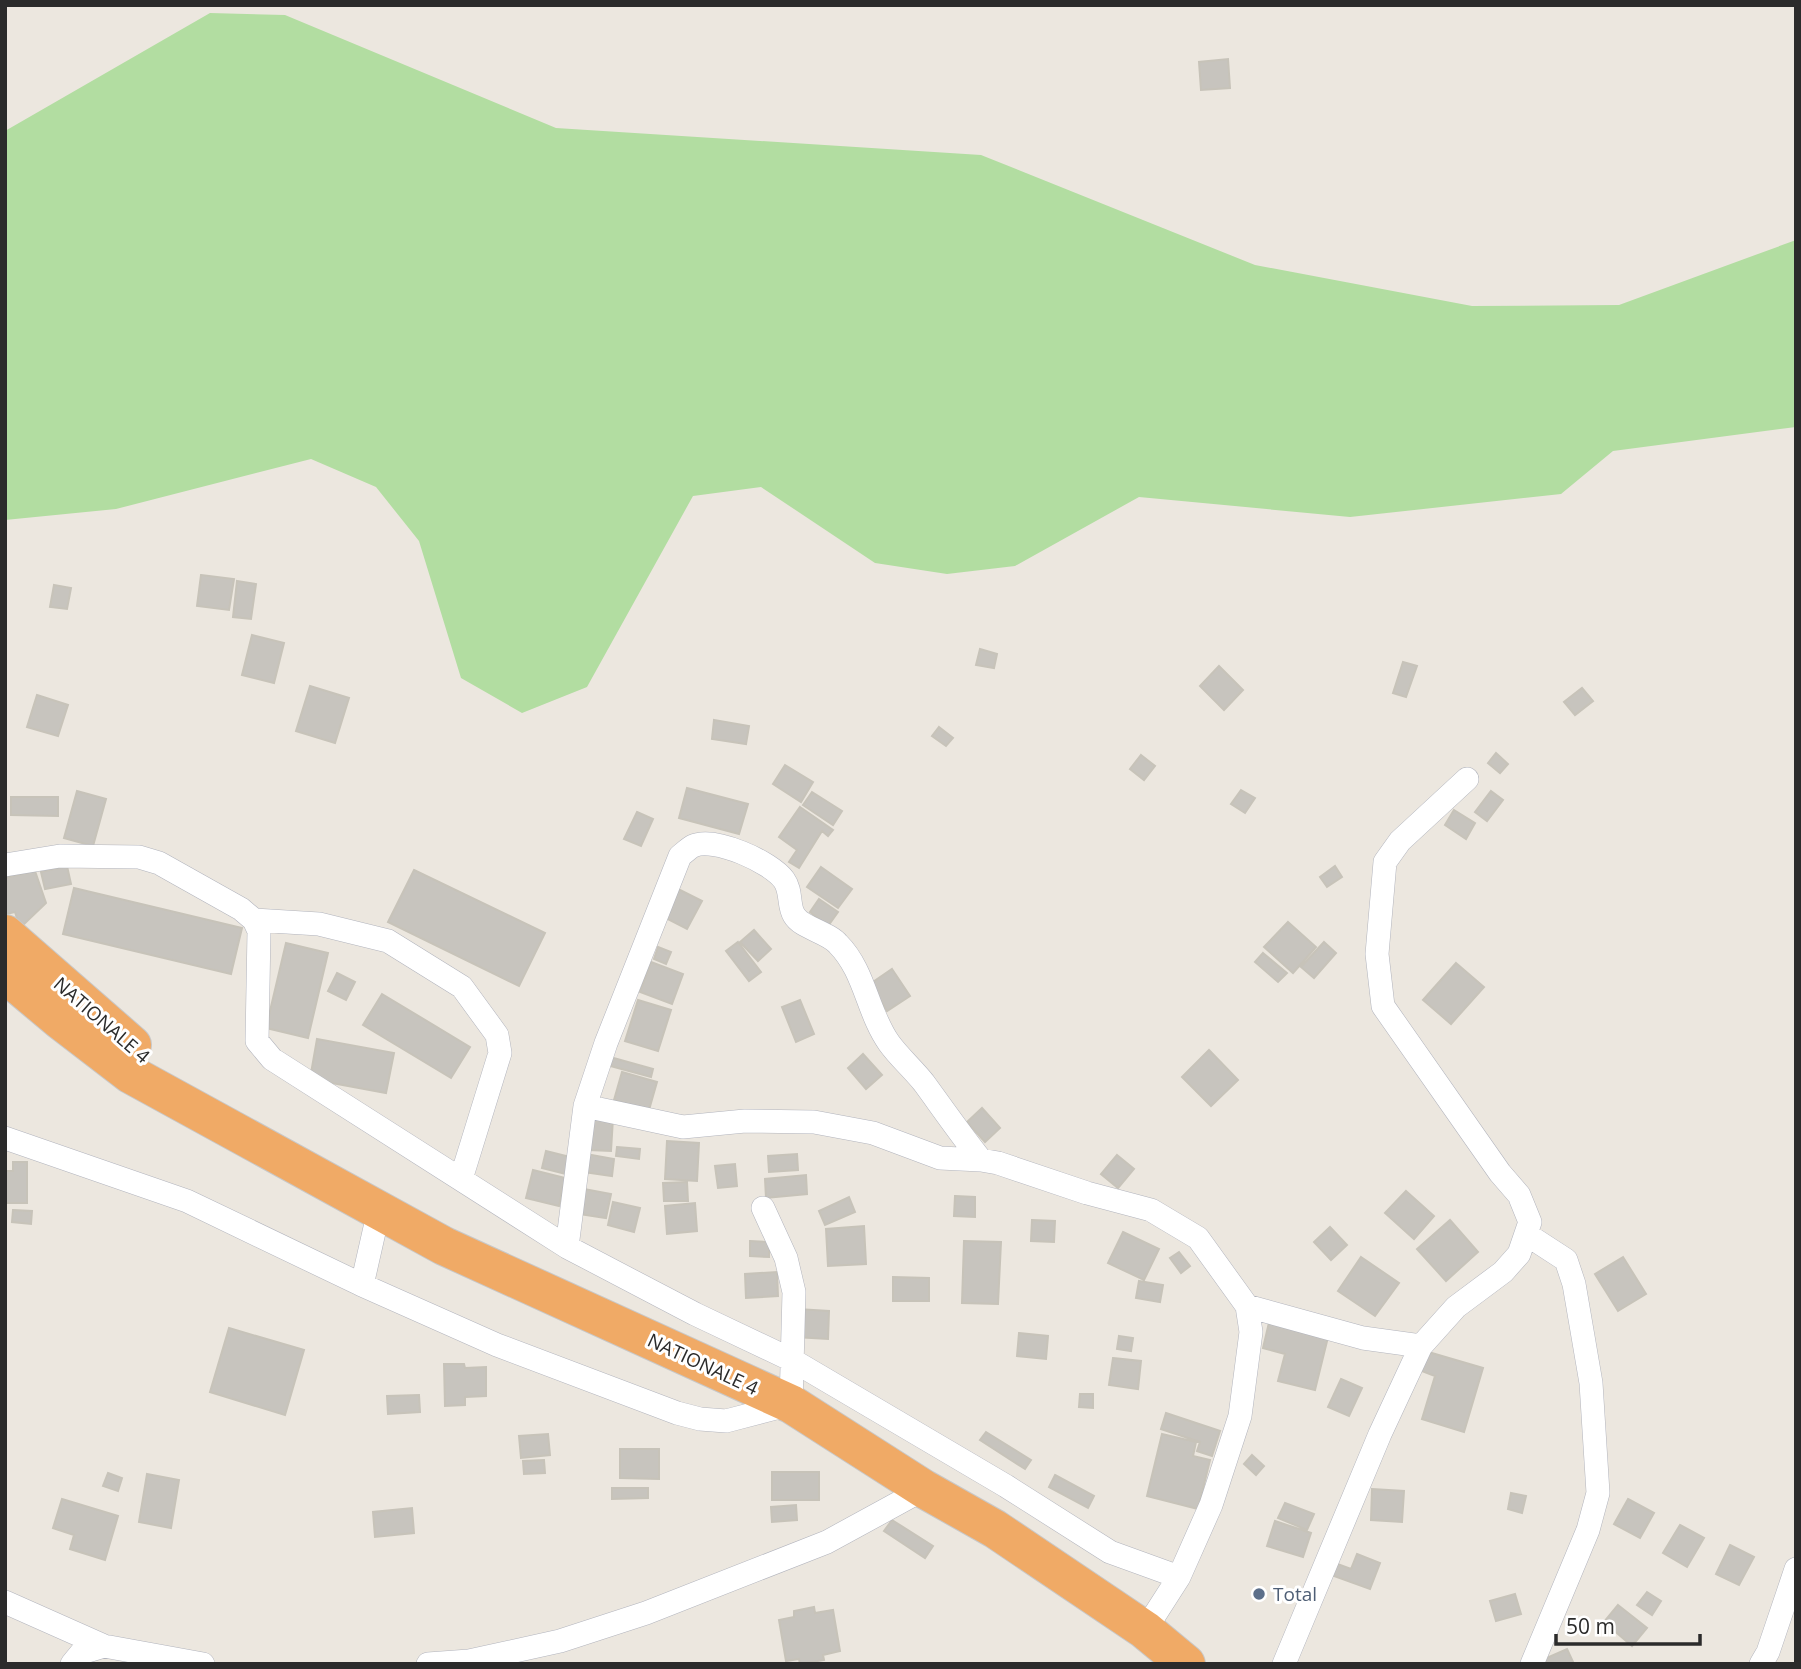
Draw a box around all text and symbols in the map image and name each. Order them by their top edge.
street label: NATIONALE 4 [48,971,156,1069]
street label: NATIONALE 4 [643,1327,763,1401]
place label: Total [1273,1581,1317,1607]
marker: Total [1251,1586,1267,1602]
scale bar [1556,1602,1700,1646]
text: 50 m [1566,1612,1615,1640]

